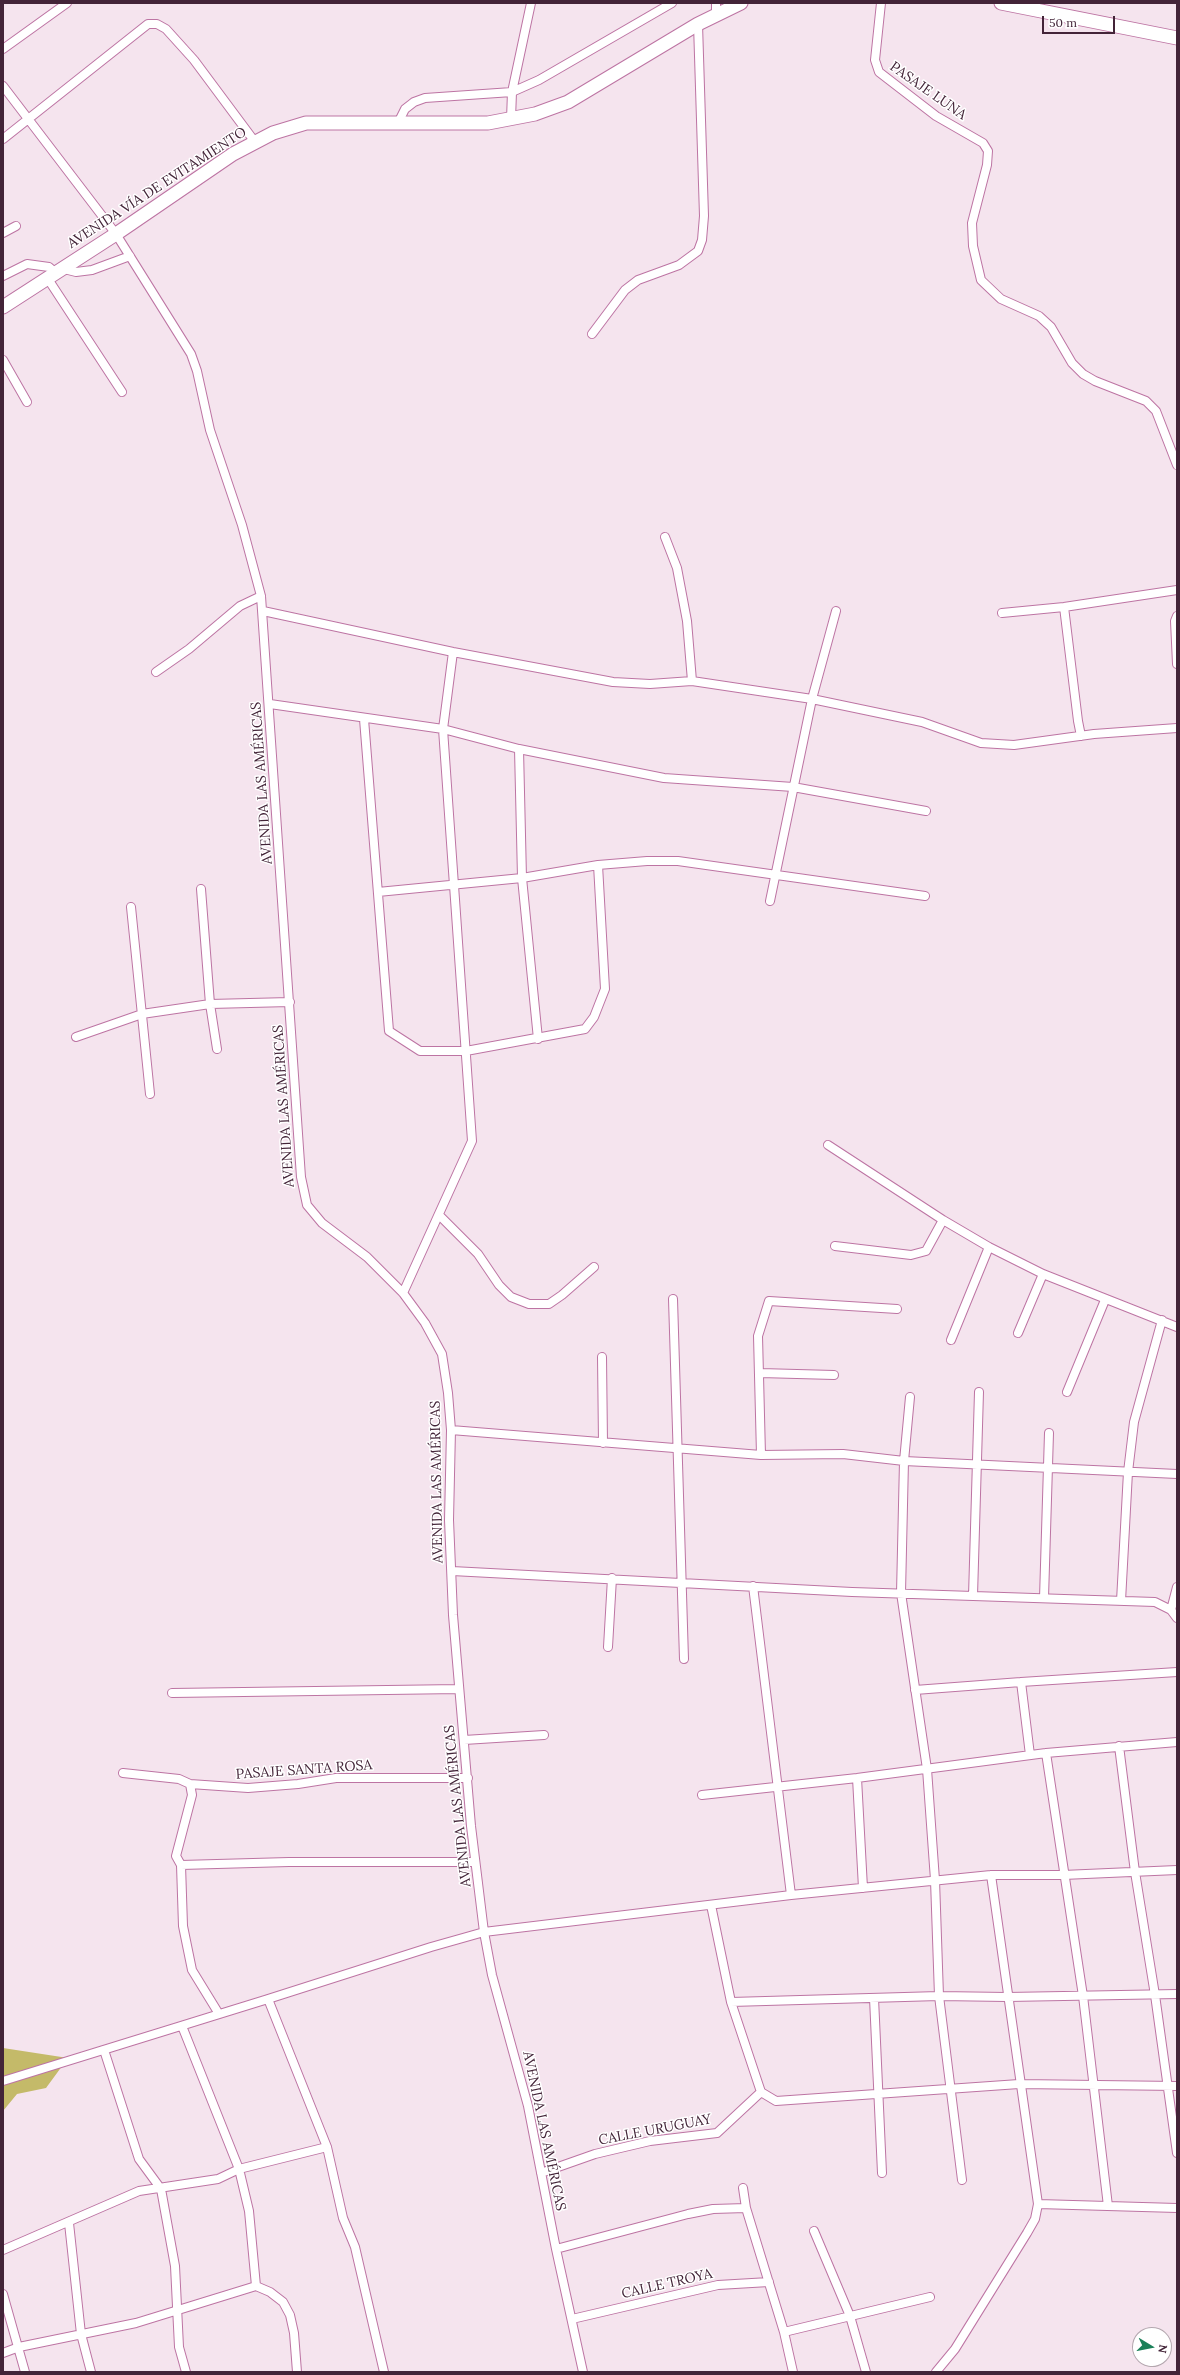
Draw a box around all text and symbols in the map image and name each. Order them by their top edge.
scale bar [1044,8,1117,34]
text: 50 m [1049,15,1077,30]
street label: PASAJE LUNA [886,58,970,124]
street label: AVENIDA VÍA DE EVITAMIENTO [64,124,250,252]
street label: AVENIDA LAS AMÉRICAS [248,701,276,865]
street label: AVENIDA LAS AMÉRICAS [270,1024,298,1188]
street label: AVENIDA LAS AMÉRICAS [427,1400,447,1564]
street label: AVENIDA LAS AMÉRICAS [441,1724,475,1888]
street label: PASAJE SANTA ROSA [235,1757,373,1783]
street label: AVENIDA LAS AMÉRICAS [519,2050,569,2212]
street label: CALLE URUGUAY [597,2111,713,2149]
street label: CALLE TROYA [620,2265,714,2303]
north arrow [1132,2327,1172,2367]
text: N [1155,2343,1170,2354]

